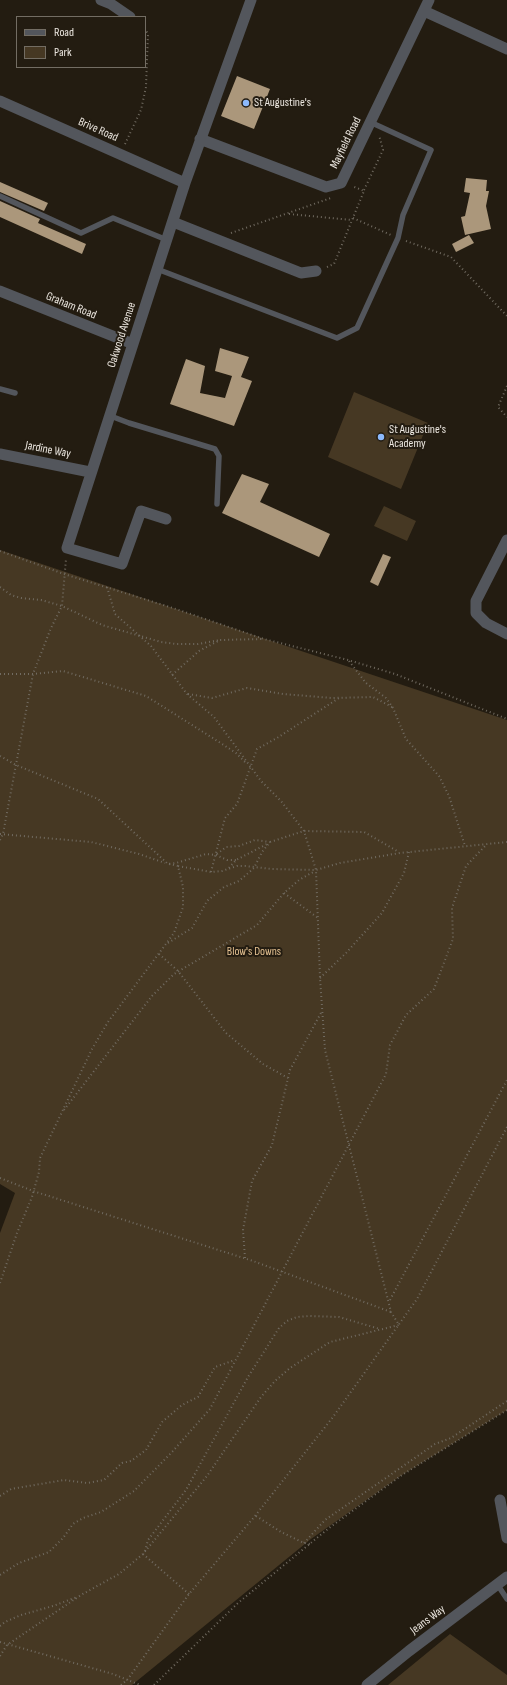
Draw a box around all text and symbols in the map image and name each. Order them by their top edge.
legend [16,16,146,68]
text: Road [54,25,74,40]
text: Park [54,45,72,60]
place label: St Augustine's [254,96,311,110]
marker: St Augustine's [241,98,251,108]
street label: Brive Road [76,115,120,145]
street label: Mayfield Road [327,115,365,171]
street label: Graham Road [44,289,98,323]
street label: Oakwood Avenue [105,300,139,370]
place label: St Augustine's Academy [389,423,446,451]
marker: St Augustine's Academy [376,432,386,442]
street label: Jardine Way [24,439,72,461]
park label: Blow's Downs [227,945,281,959]
street label: Jeans Way [408,1602,448,1638]

